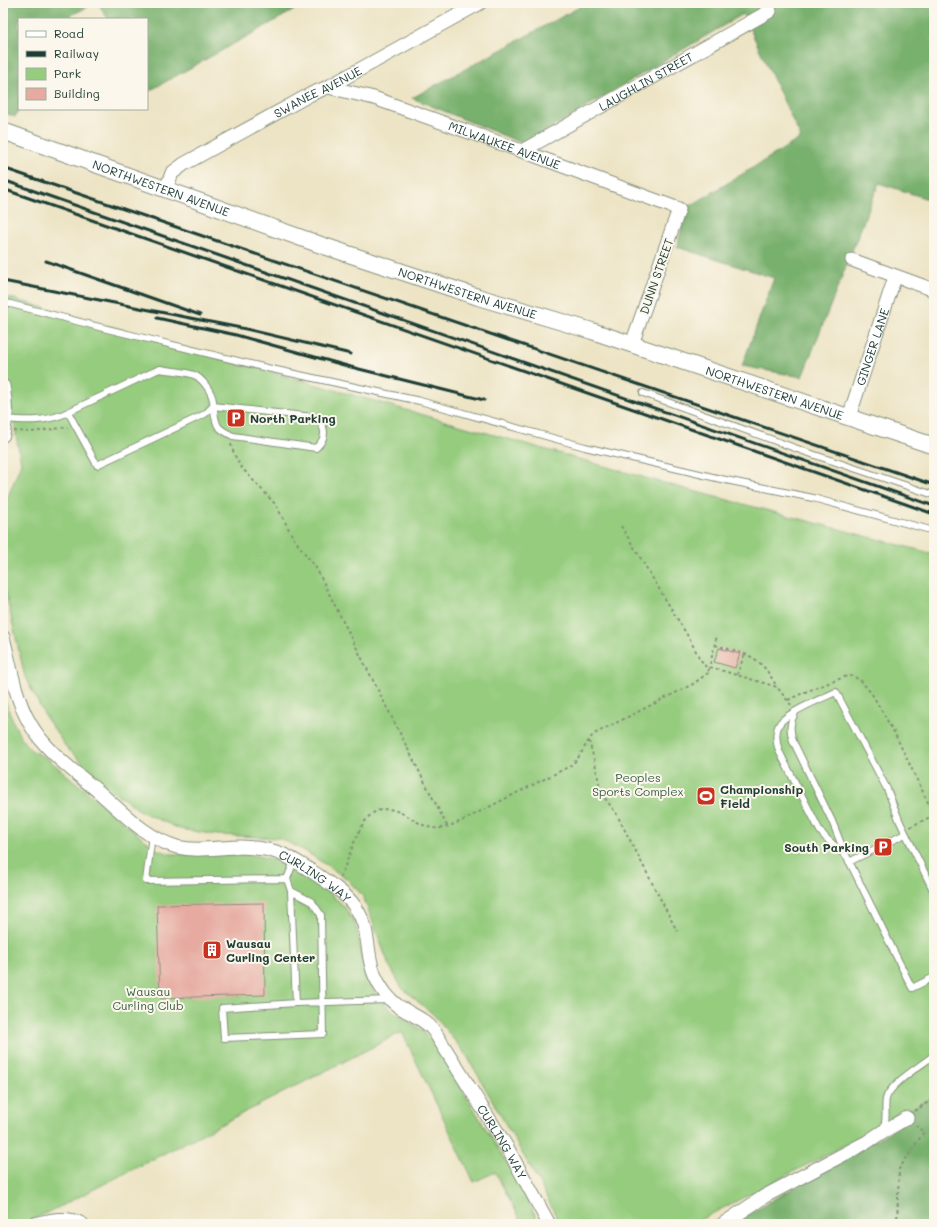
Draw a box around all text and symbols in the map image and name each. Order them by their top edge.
legend [18,18,148,110]
text: Road [54,25,84,41]
text: Railway [54,45,99,61]
street label: LAUGHLIN STREET [596,48,696,114]
street label: SWANEE AVENUE [271,62,364,121]
text: Park [54,65,81,81]
text: Building [54,85,100,101]
street label: MILWAUKEE AVENUE [446,117,563,173]
street label: NORTHWESTERN AVENUE [90,156,232,220]
street label: DUNN STREET [636,236,677,316]
street label: NORTHWESTERN AVENUE [396,263,539,322]
street label: GINGER LANE [852,306,892,388]
street label: NORTHWESTERN AVENUE [704,362,846,423]
parking icon: North Parking [225,407,247,429]
place label: North Parking [250,410,336,426]
park label: Peoples Sports Complex [592,769,684,799]
place label: Championship Field [720,781,804,811]
sports icon: Championship Field [695,785,717,807]
parking icon: South Parking [872,836,894,858]
place label: South Parking [784,839,869,855]
street label: CURLING WAY [277,846,355,906]
place label: Wausau Curling Center [226,935,315,965]
building icon: Wausau Curling Center [201,939,223,961]
park label: Wausau Curling Club [112,983,184,1013]
street label: CURLING WAY [474,1101,531,1182]

